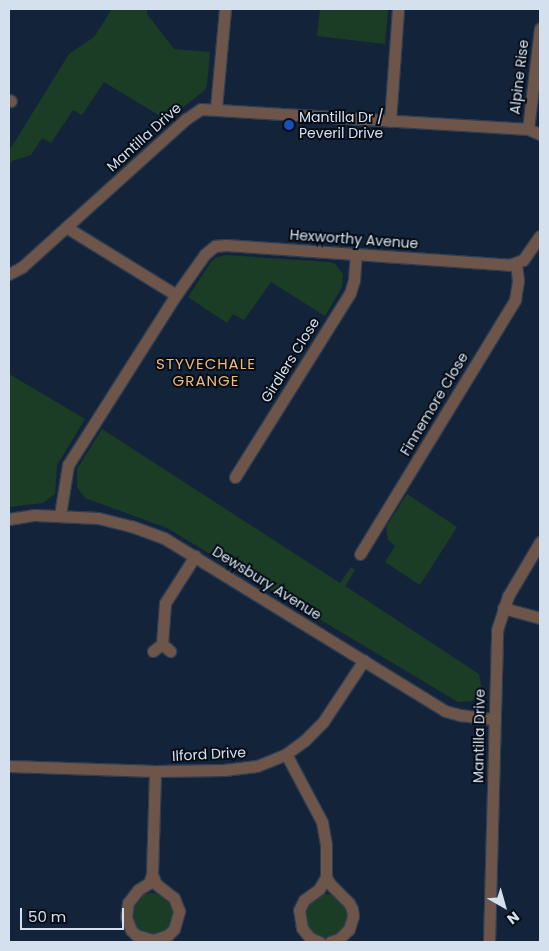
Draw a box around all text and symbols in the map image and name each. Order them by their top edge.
street label: Alpine Rise [506,39,532,115]
street label: Mantilla Drive [103,99,185,175]
place label: Mantilla Dr / Peveril Drive [299,109,384,142]
marker: Mantilla Dr / Peveril Drive [283,119,295,131]
street label: Hexworthy Avenue [289,226,419,252]
street label: Girdlers Close [257,315,323,405]
street label: Finnemore Close [397,349,471,459]
district label: STYVECHALE GRANGE [155,354,257,389]
street label: Dewsbury Avenue [209,543,325,623]
street label: Mantilla Drive [470,689,488,783]
street label: Ilford Drive [172,744,246,764]
north arrow [479,881,529,931]
scale bar [22,898,126,930]
text: 50 m [28,906,66,927]
text: N [503,907,524,929]

